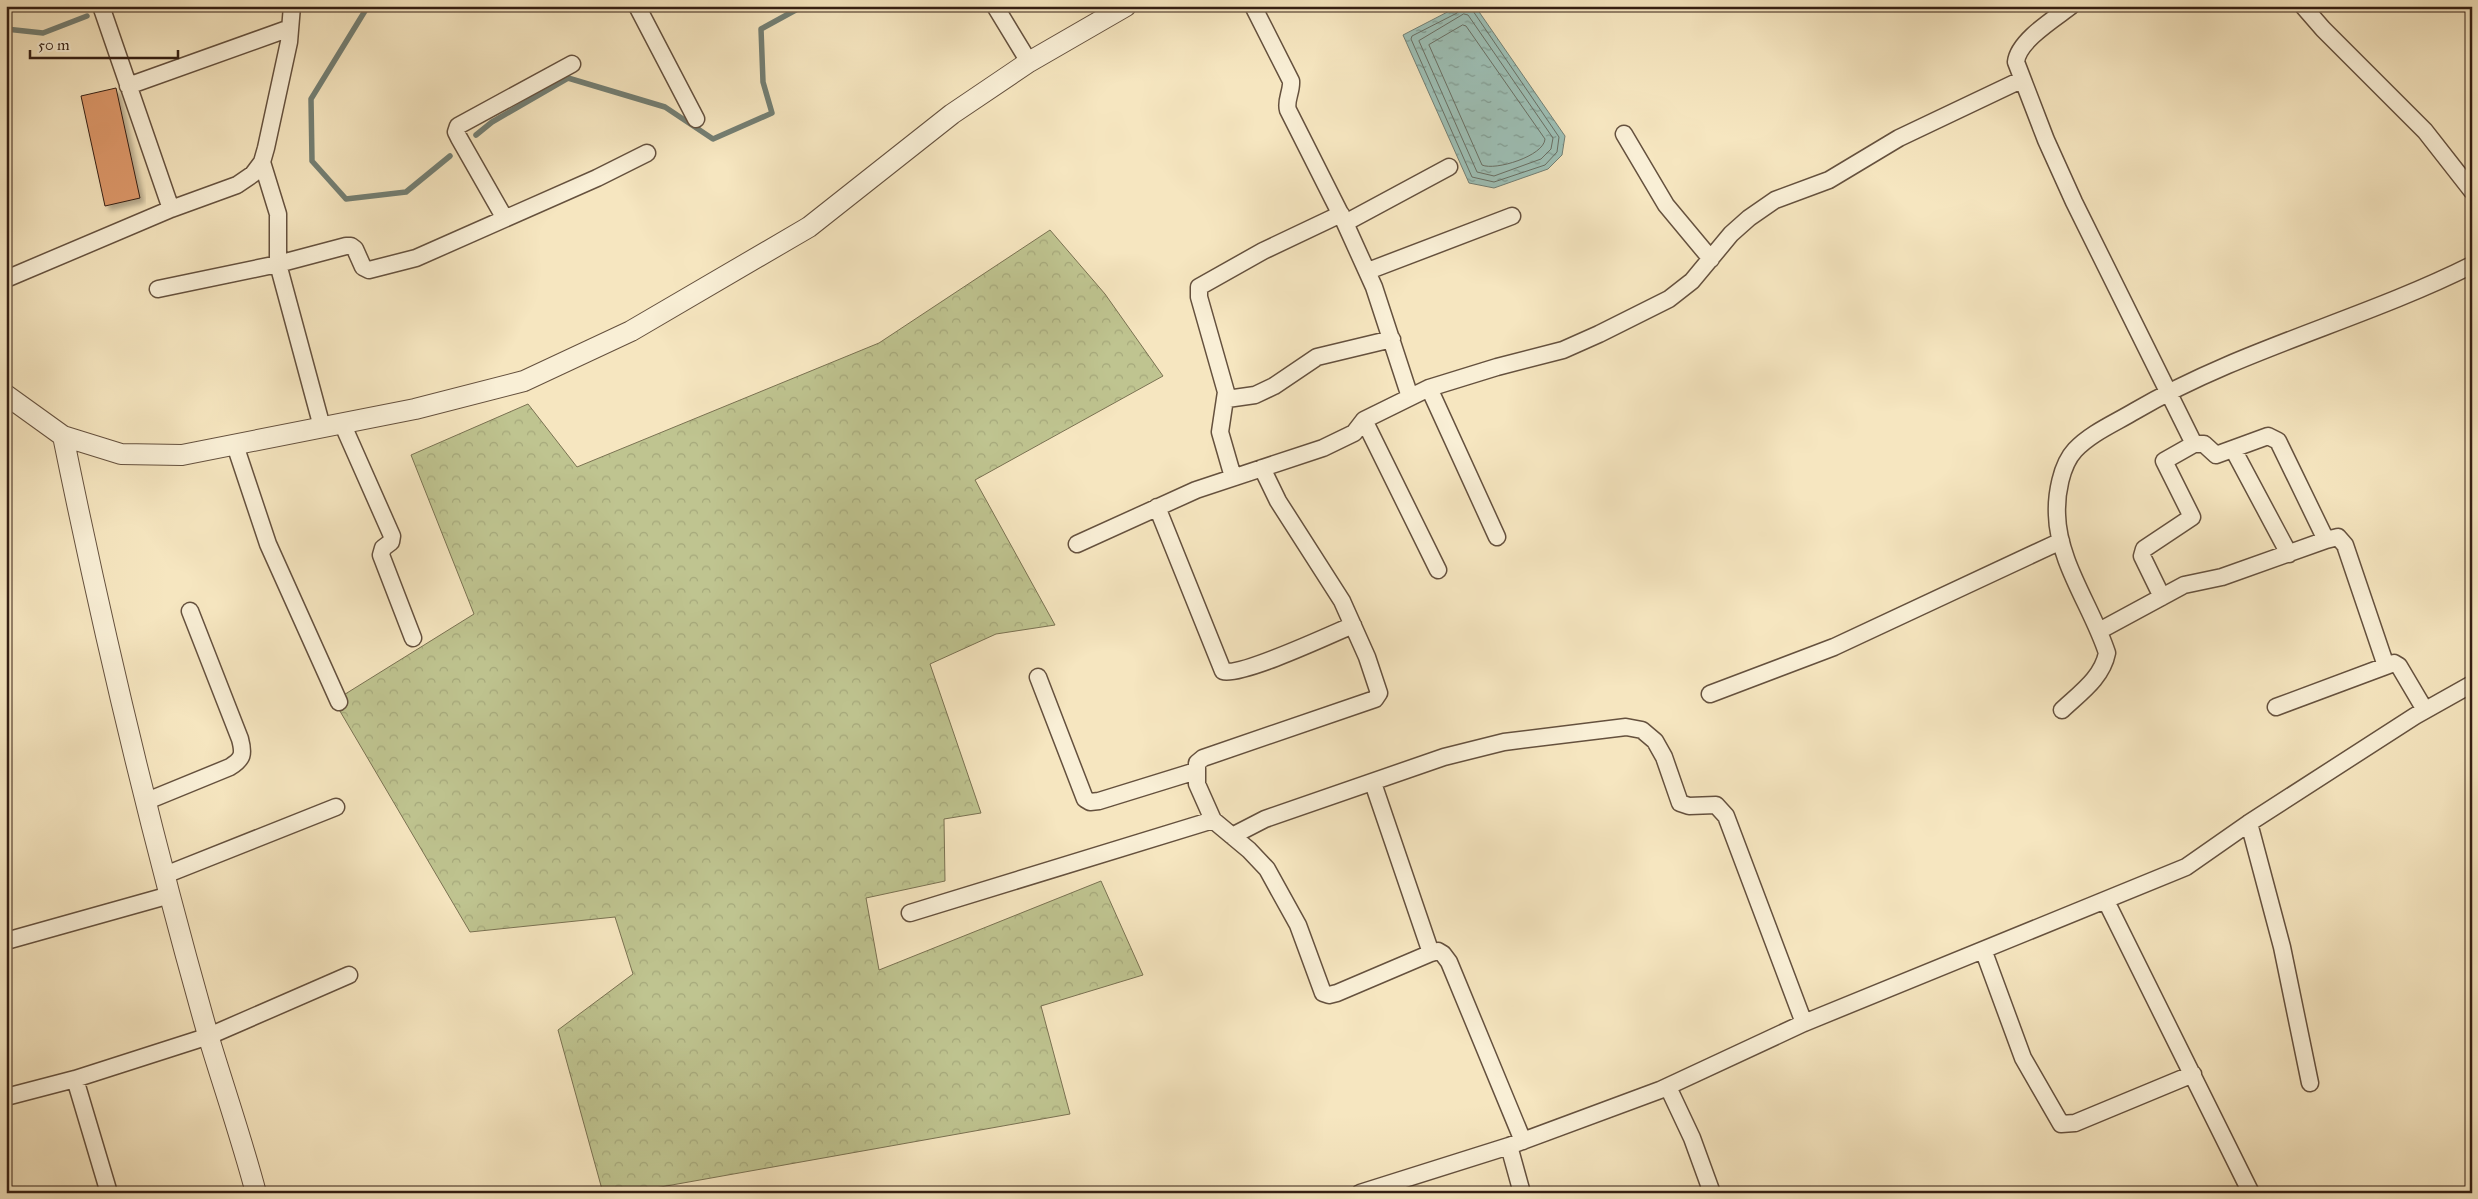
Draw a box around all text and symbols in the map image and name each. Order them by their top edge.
scale bar [30,28,178,60]
text: 50 m [38,36,70,54]

